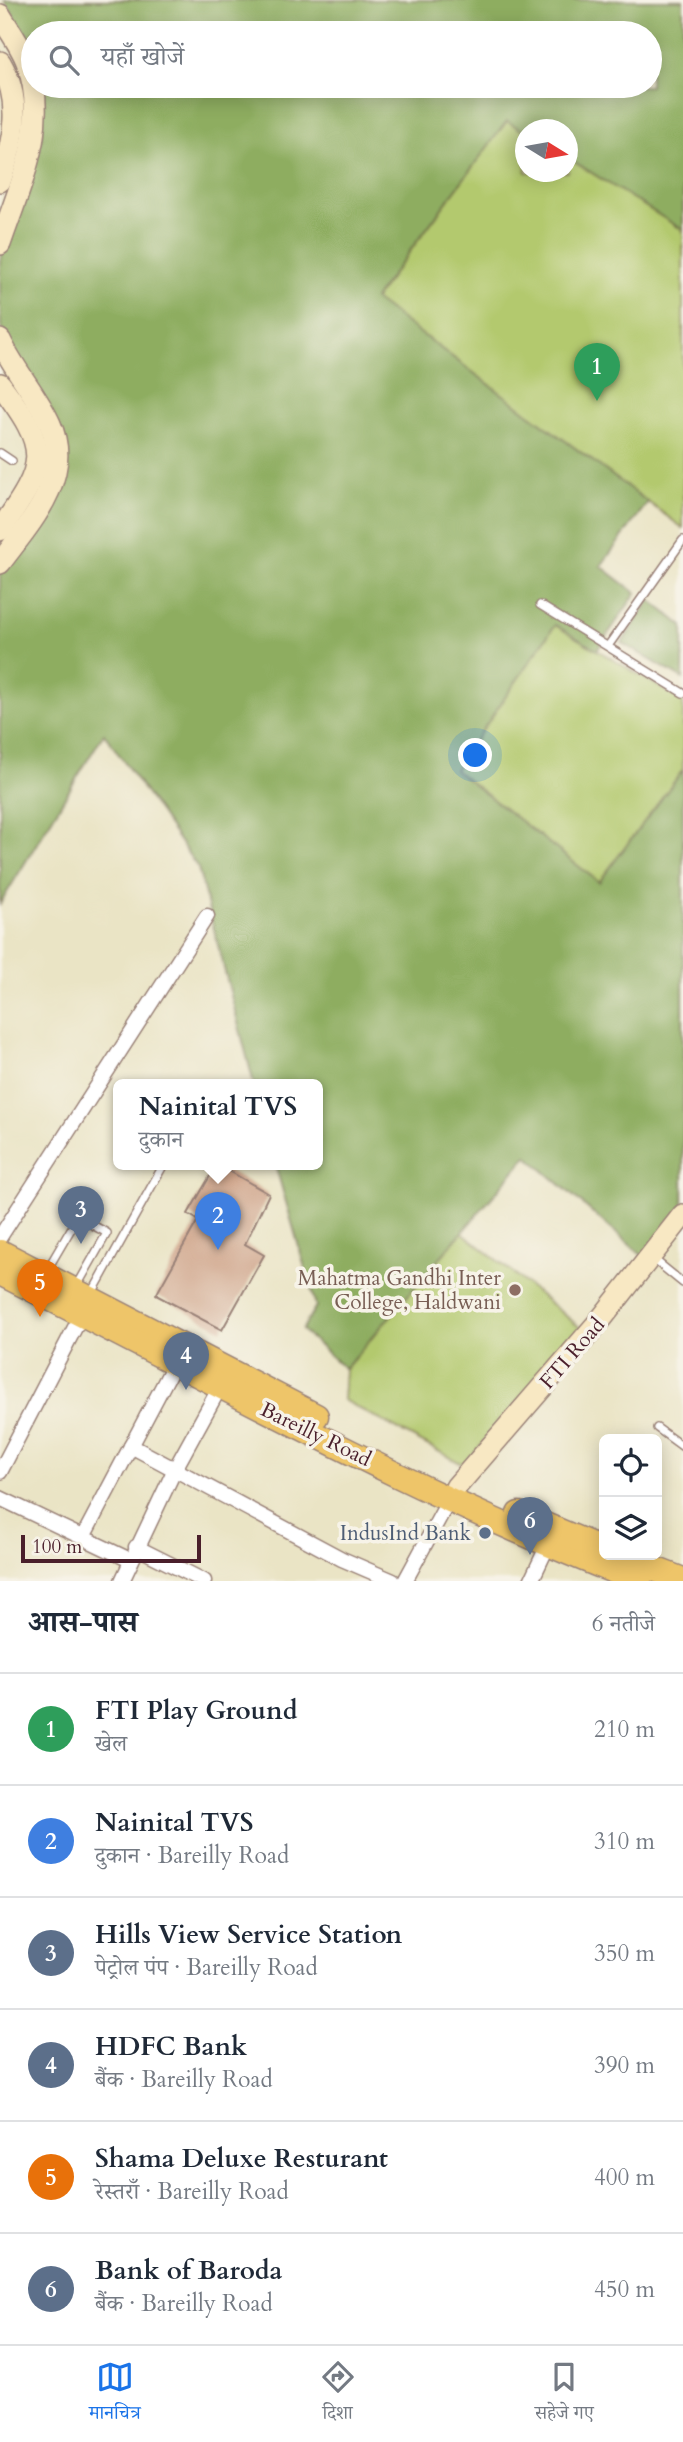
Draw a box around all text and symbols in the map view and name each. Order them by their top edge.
search box [21,21,662,98]
text: यहाँ खोजें [101,39,184,74]
icon: search [45,41,83,79]
north arrow [515,119,578,182]
pin: 1 [574,343,620,401]
your location [458,738,492,772]
popup [113,1079,323,1170]
text: Nainital TVS [139,1089,297,1124]
text: दुकान [139,1124,183,1155]
pin: 3 [58,1186,104,1244]
pin: 2 [195,1192,241,1250]
pin: 5 [17,1259,63,1317]
place label: Mahatma Gandhi Inter College, Haldwani [298,1264,501,1317]
marker: Mahatma Gandhi Inter College, Haldwani [507,1282,523,1298]
street label: FTI Road [533,1311,612,1395]
pin: 4 [163,1332,209,1390]
street label: Bareilly Road [255,1395,376,1474]
map controls [599,1434,662,1560]
button: locate [599,1434,662,1497]
pin: 6 [507,1497,553,1555]
button: layers [599,1497,662,1560]
place label: IndusInd Bank [340,1519,472,1548]
marker: IndusInd Bank [477,1525,493,1541]
scale bar [21,1532,201,1564]
text: 100 m [32,1534,82,1560]
text: आस-पास [28,1602,138,1643]
text: 6 नतीजे [592,1608,655,1639]
text: FTI Play Ground [95,1693,298,1728]
text: 1 [45,1714,57,1745]
text: 210 m [594,1714,655,1745]
text: खेल [95,1728,127,1759]
text: Nainital TVS [95,1805,254,1840]
text: 2 [45,1826,57,1857]
text: 310 m [594,1826,655,1857]
text: दुकान · Bareilly Road [95,1840,289,1871]
text: Hills View Service Station [95,1917,402,1952]
text: 3 [45,1938,57,1969]
text: 350 m [594,1938,655,1969]
text: पेट्रोल पंप · Bareilly Road [95,1952,318,1983]
text: HDFC Bank [95,2029,247,2064]
text: 4 [45,2050,57,2081]
text: 390 m [594,2050,655,2081]
text: बैंक · Bareilly Road [95,2064,273,2095]
text: Shama Deluxe Resturant [95,2141,388,2176]
text: 5 [45,2162,57,2193]
text: 400 m [594,2162,655,2193]
text: रेस्तराँ · Bareilly Road [95,2176,289,2207]
text: Bank of Baroda [95,2253,283,2288]
text: 6 [45,2274,57,2305]
text: 450 m [594,2274,655,2305]
text: बैंक · Bareilly Road [95,2288,273,2319]
tab: मानचित्र [89,2358,141,2431]
tab: दिशा [319,2358,357,2431]
tab: सहेजे गए [535,2358,594,2431]

